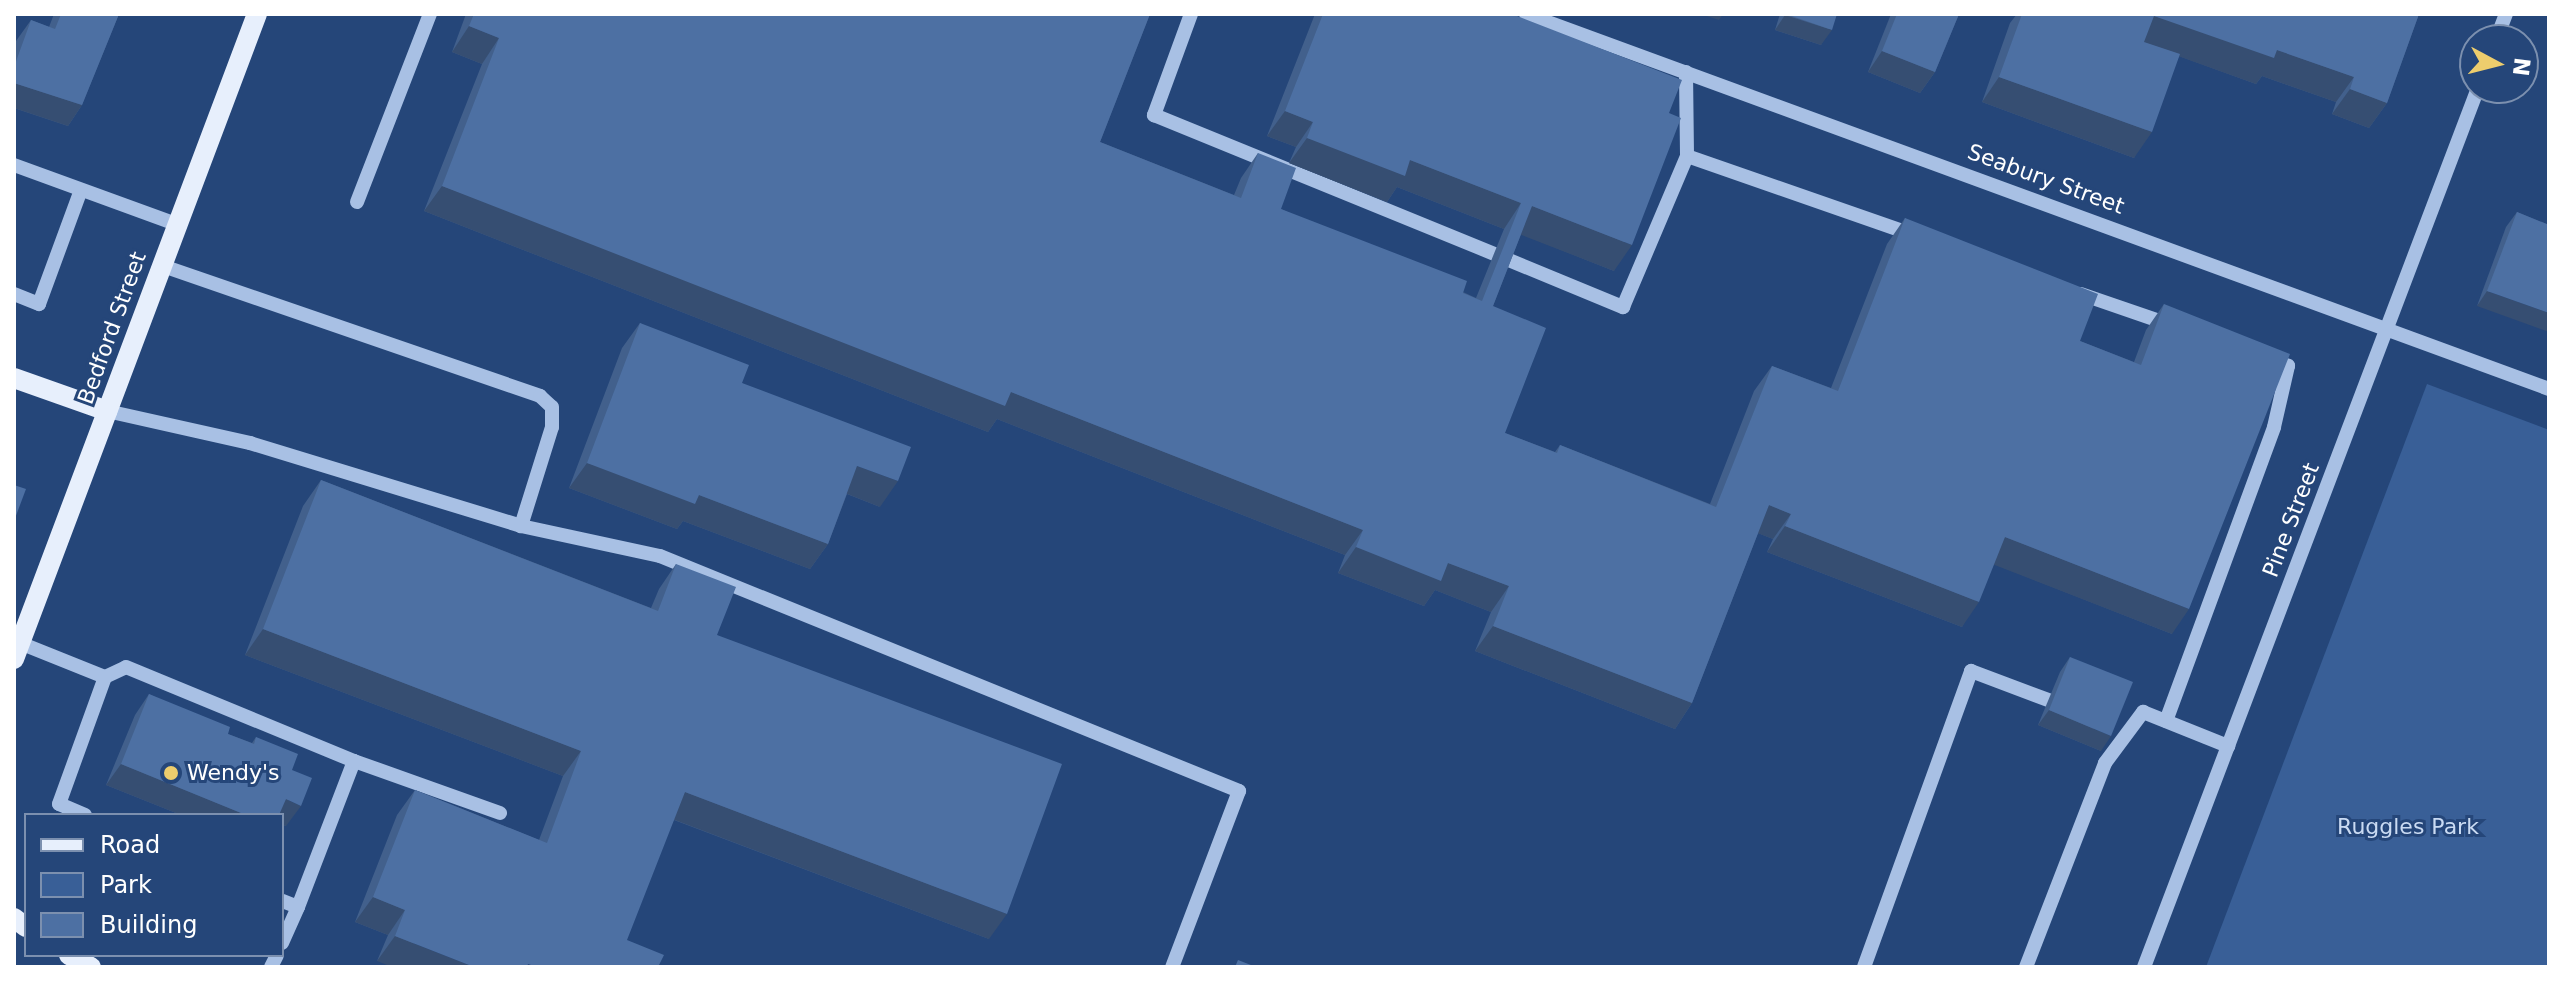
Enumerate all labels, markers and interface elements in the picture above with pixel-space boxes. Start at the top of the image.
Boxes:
north arrow [2459,24,2539,104]
text: N [2508,56,2535,77]
street label: Seabury Street [1964,138,2128,220]
street label: Bedford Street [72,248,152,408]
street label: Pine Street [2257,459,2325,581]
place label: Wendy's [187,760,279,786]
marker: Wendy's [162,764,180,782]
legend [24,813,284,957]
park label: Ruggles Park [2337,814,2479,840]
text: Road [100,831,160,859]
text: Park [100,871,152,899]
text: Building [100,911,197,939]

